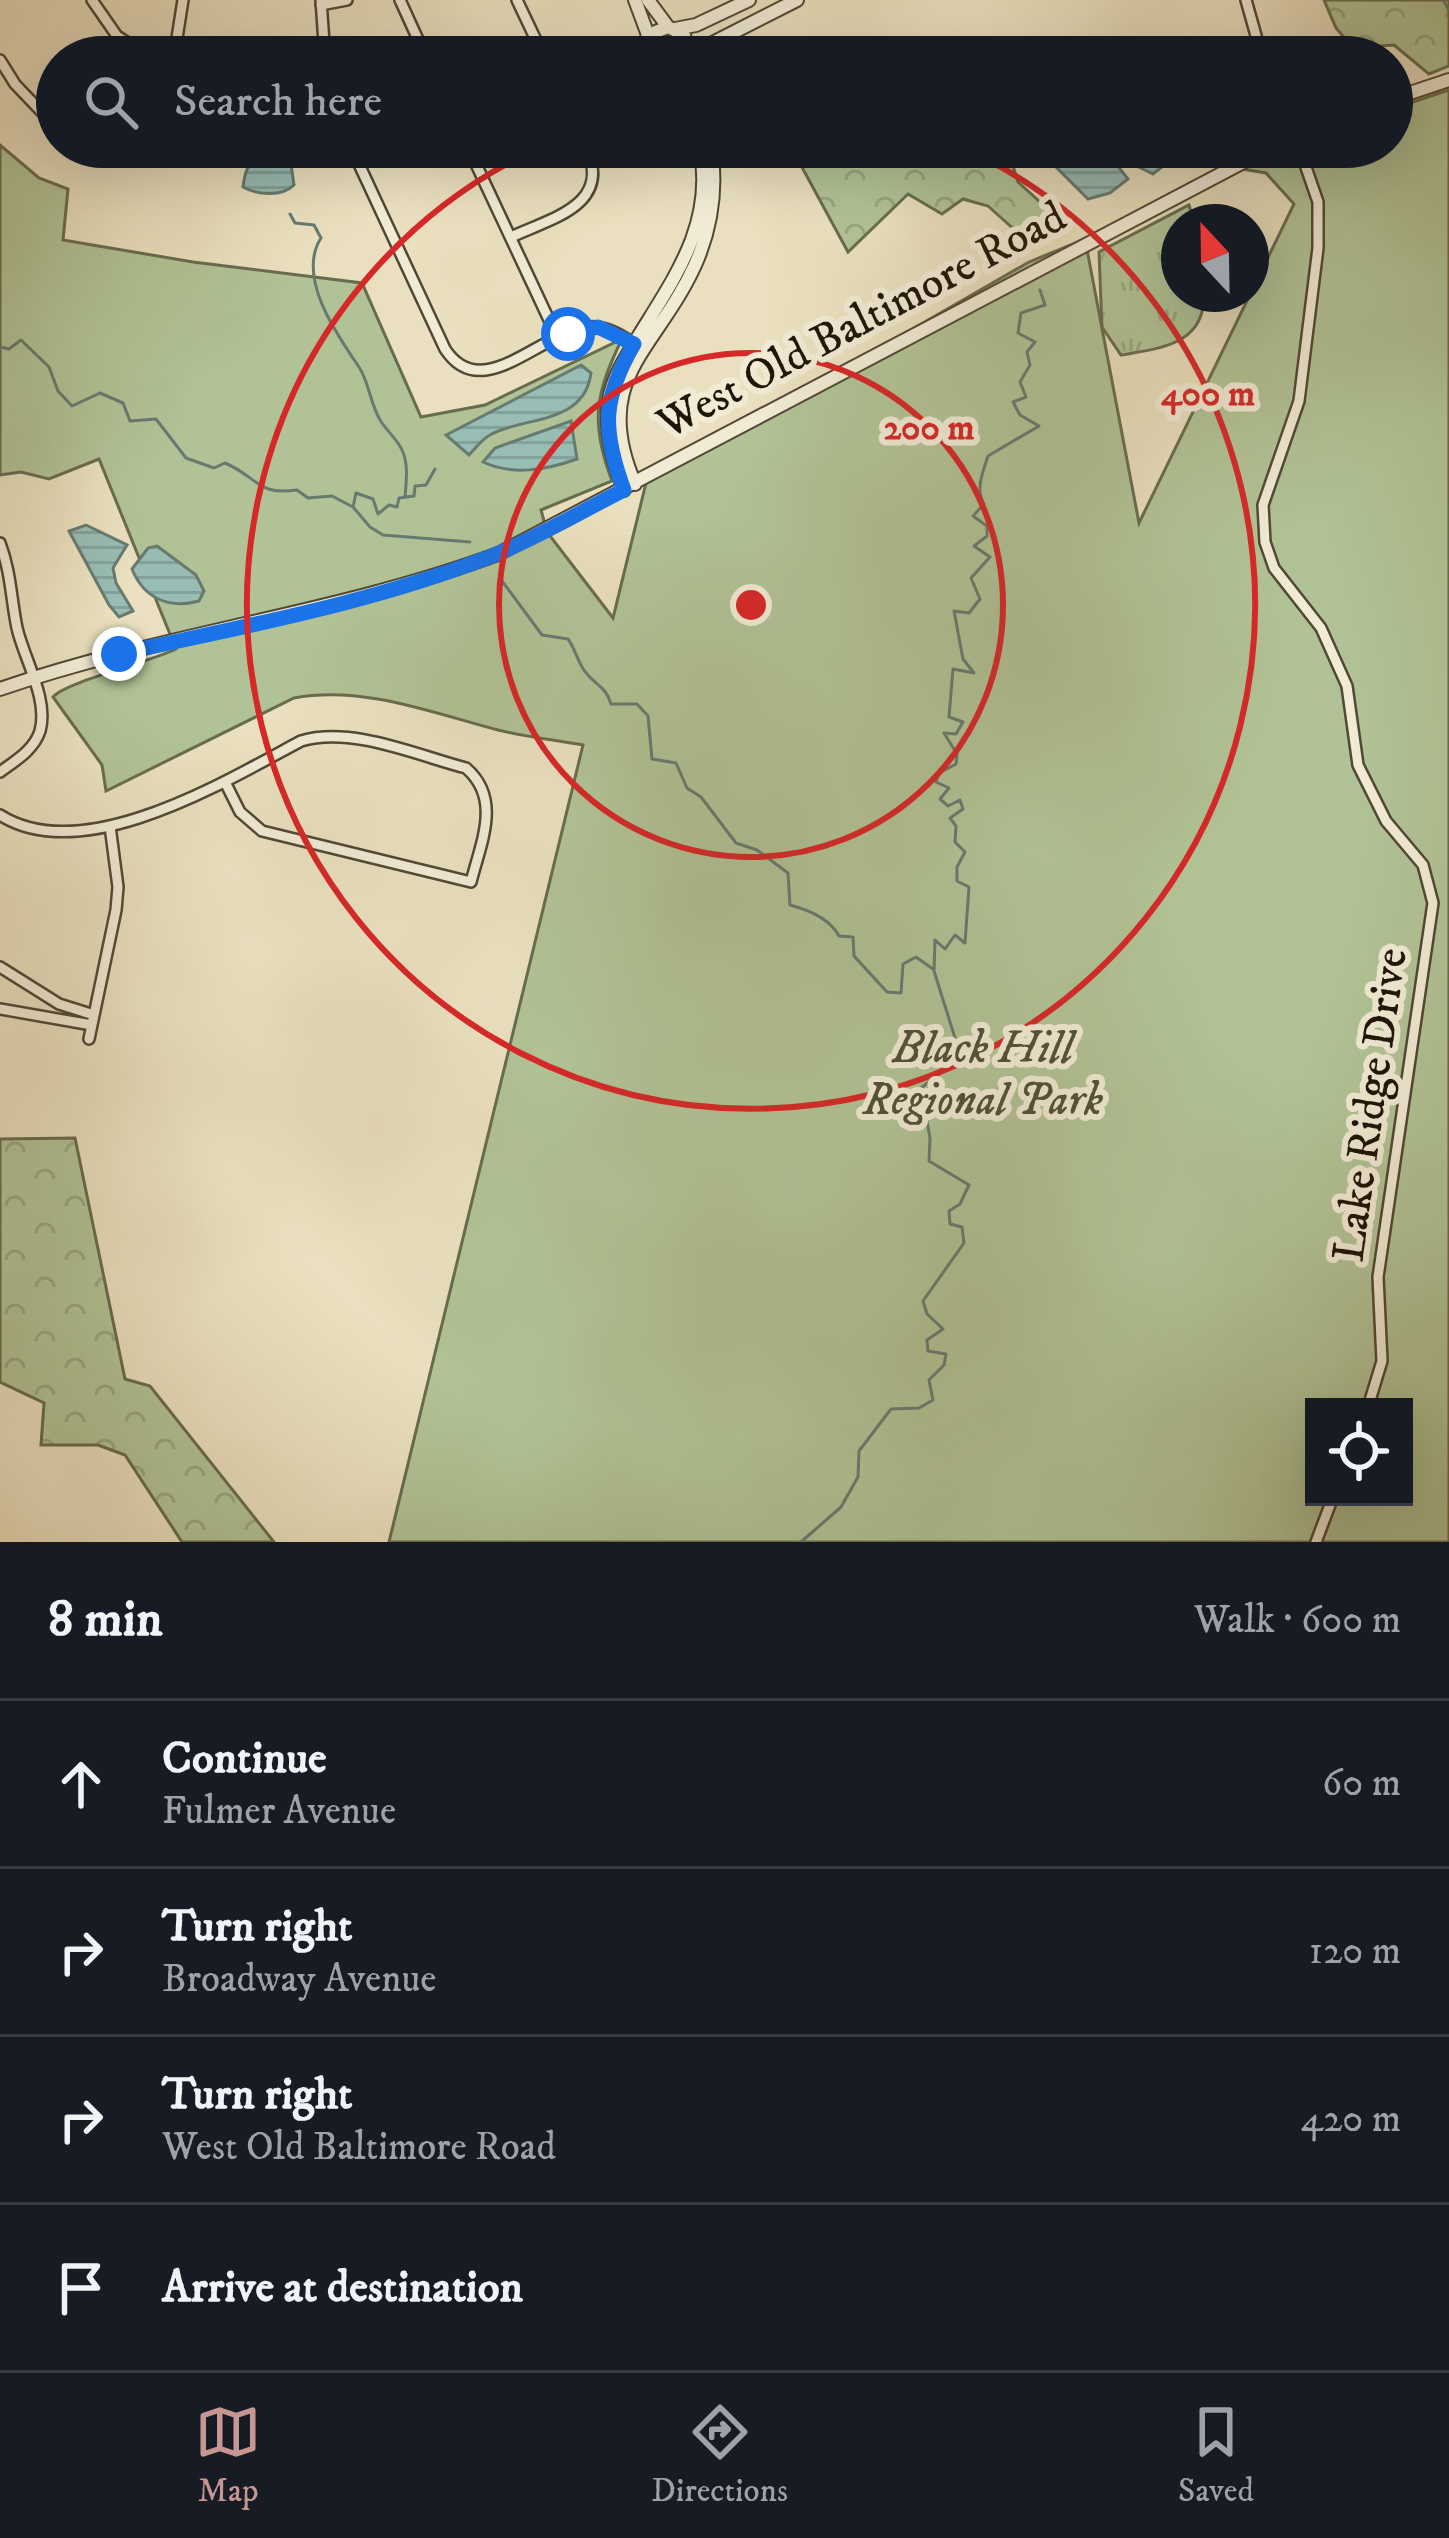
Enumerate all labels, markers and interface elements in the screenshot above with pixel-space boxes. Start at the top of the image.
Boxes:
search box [36,36,1413,168]
icon: search [78,69,144,135]
text: Search here [174,74,382,130]
street label: West Old Baltimore Road [647,189,1076,453]
north arrow [1161,204,1269,312]
route start [541,307,595,361]
text: 400 m [1161,372,1255,417]
text: 200 m [883,406,975,451]
centre of rings [730,584,772,626]
route end [92,627,146,681]
street label: Lake Ridge Drive [1321,945,1421,1265]
park label: Black Hill Regional Park [862,1021,1103,1129]
map controls [1305,1398,1413,1506]
button: locate [1305,1398,1413,1506]
text: 8 min [48,1588,163,1652]
text: Walk · 600 m [1194,1596,1401,1645]
text: Continue [162,1731,327,1787]
icon: ahead [48,1751,114,1817]
text: 60 m [1322,1759,1401,1808]
text: Fulmer Avenue [162,1787,396,1836]
text: Turn right [162,1899,352,1955]
icon: right [48,1919,114,1985]
text: 120 m [1309,1927,1401,1976]
text: Broadway Avenue [162,1955,436,2004]
text: Turn right [162,2067,352,2123]
icon: right [48,2087,114,2153]
text: 420 m [1301,2095,1401,2144]
text: West Old Baltimore Road [162,2123,556,2172]
icon: arrive [48,2255,114,2321]
text: Arrive at destination [162,2260,523,2316]
tab: Map [195,2399,261,2512]
tab: Directions [651,2399,788,2512]
tab: Saved [1178,2399,1254,2512]

